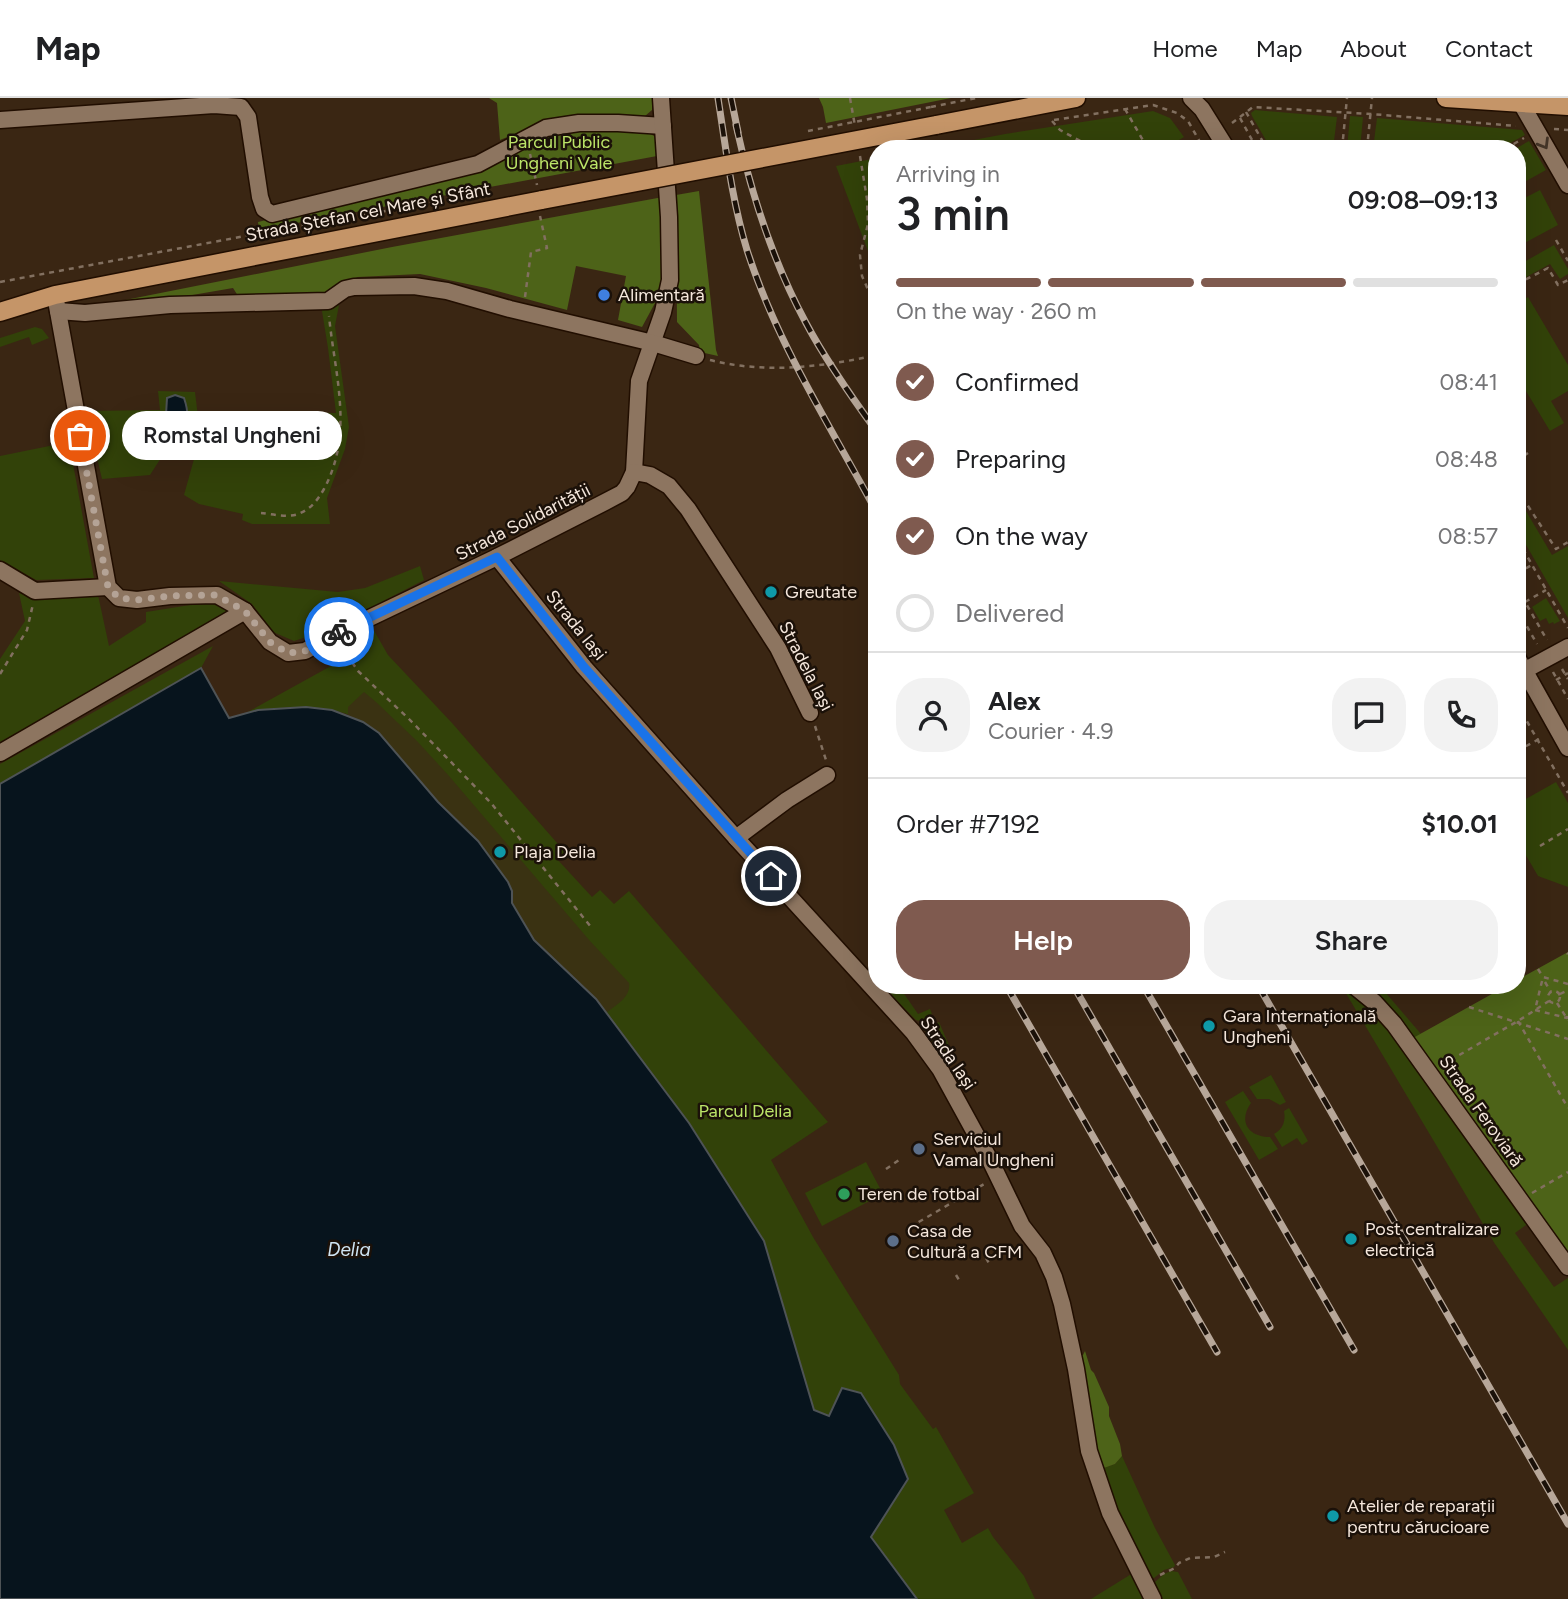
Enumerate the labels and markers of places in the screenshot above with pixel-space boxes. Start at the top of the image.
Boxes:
place label: Alimentară [618,284,705,306]
marker: Alimentară [596,287,612,303]
pin [50,406,110,466]
callout: Romstal Ungheni [122,412,342,460]
place label: Greutate [785,581,857,603]
marker: Greutate [763,584,779,600]
place label: Plaja Delia [514,841,596,863]
marker: Plaja Delia [492,844,508,860]
pin [741,846,801,906]
place label: Gara Internațională Ungheni [1223,1005,1376,1048]
marker: Gara Internațională Ungheni [1201,1018,1217,1034]
place label: Serviciul Vamal Ungheni [933,1128,1054,1171]
marker: Serviciul Vamal Ungheni [911,1141,927,1157]
place label: Teren de fotbal [858,1183,979,1205]
marker: Teren de fotbal [836,1186,852,1202]
place label: Post centralizare electrică [1365,1218,1499,1261]
place label: Casa de Cultură a CFM [907,1220,1022,1263]
marker: Post centralizare electrică [1343,1231,1359,1247]
marker: Casa de Cultură a CFM [885,1233,901,1249]
place label: Atelier de reparații pentru cărucioare [1347,1495,1495,1538]
marker: Atelier de reparații pentru cărucioare [1325,1508,1341,1524]

